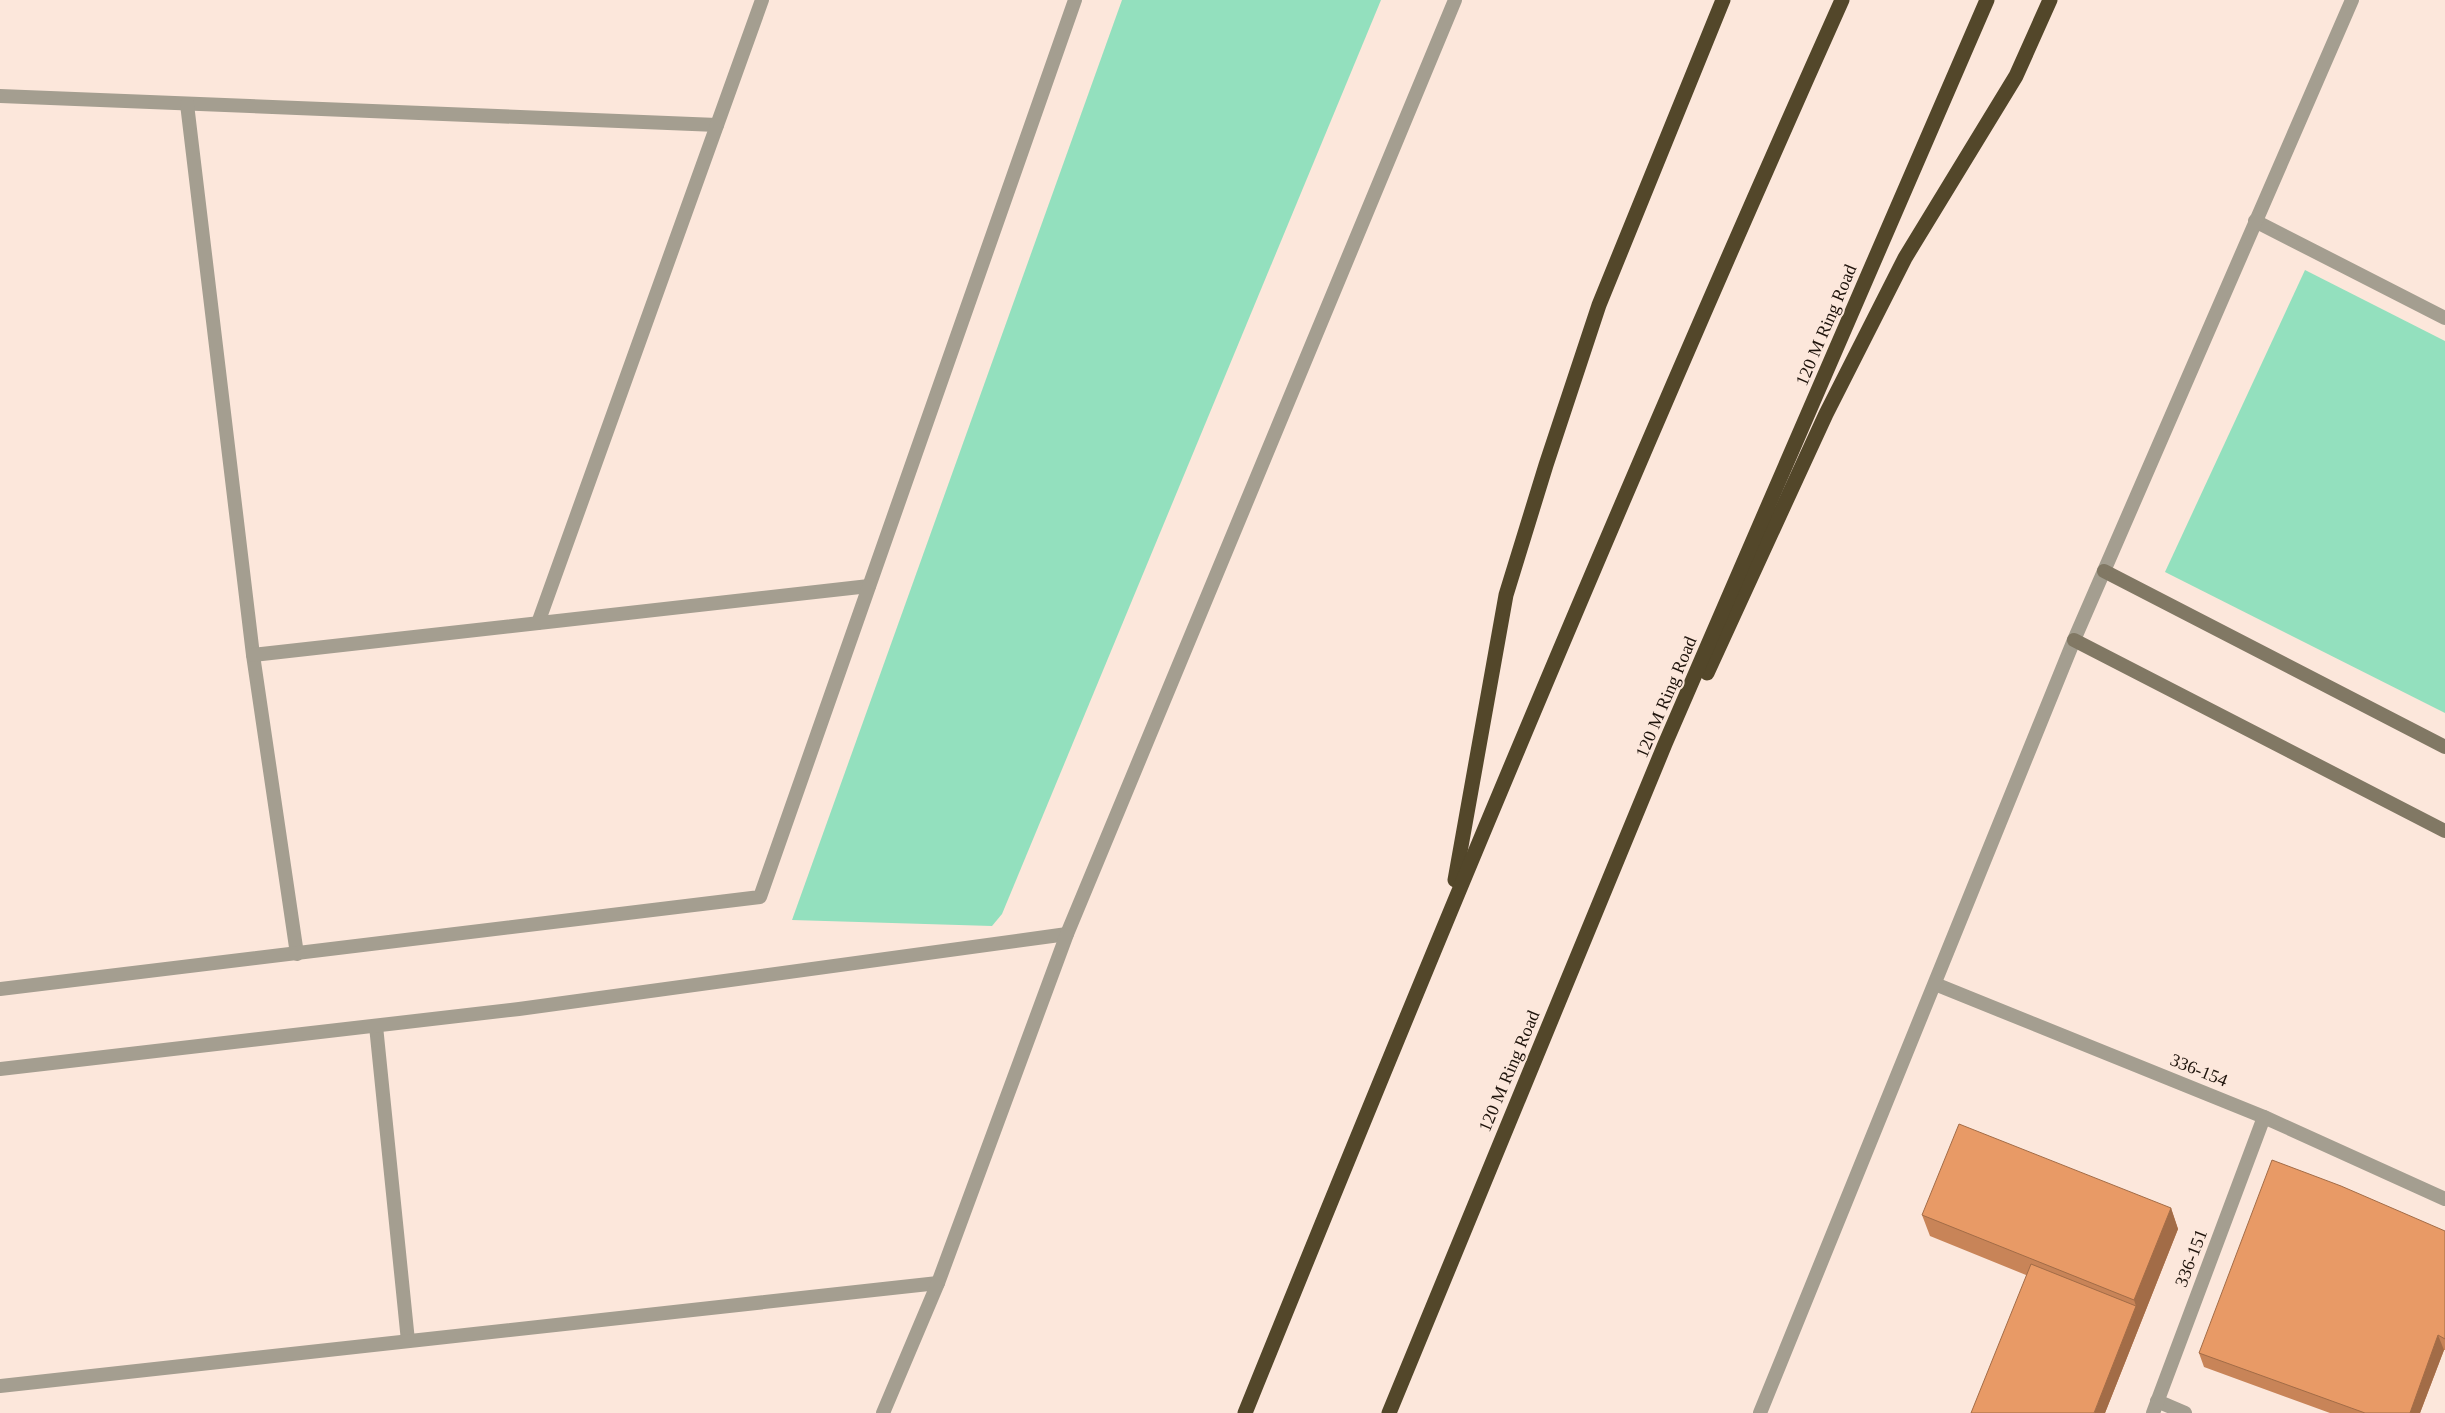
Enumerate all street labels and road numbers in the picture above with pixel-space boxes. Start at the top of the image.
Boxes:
street label: 120 M Ring Road [1791,261,1861,389]
street label: 120 M Ring Road [1631,633,1701,761]
street label: 120 M Ring Road [1474,1007,1544,1135]
street label: 336-154 [2167,1049,2231,1091]
street label: 336-151 [2171,1226,2211,1290]

